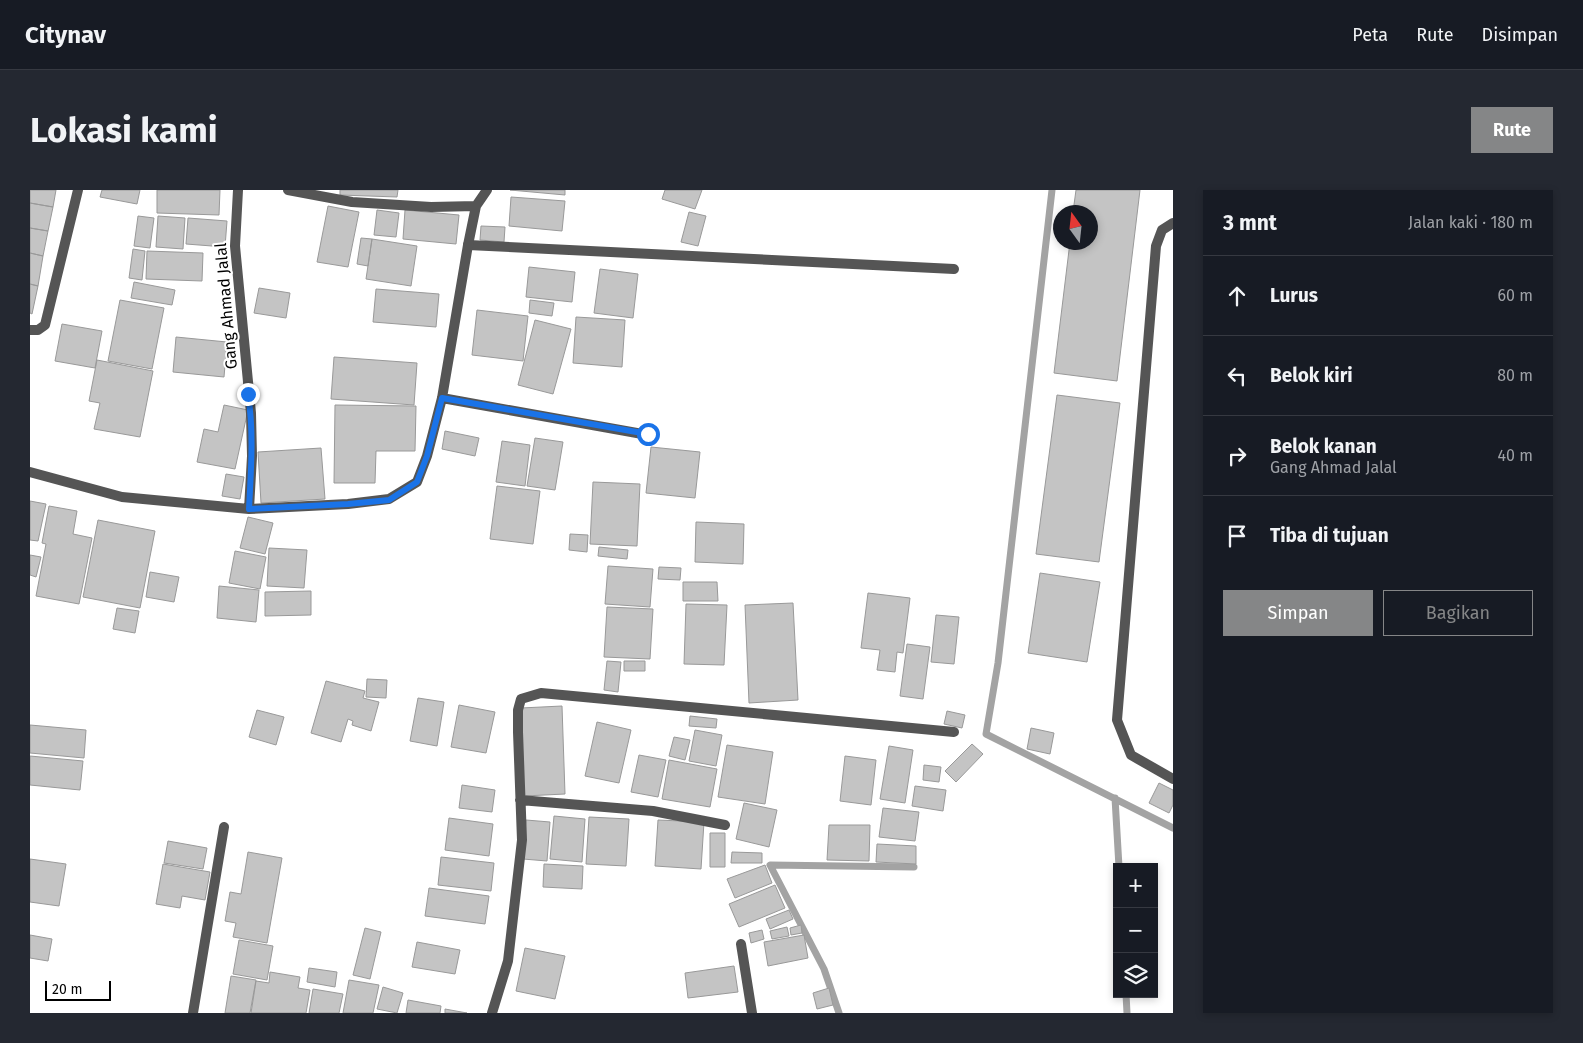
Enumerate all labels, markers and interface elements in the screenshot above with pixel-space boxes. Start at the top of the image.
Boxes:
text: Citynav [25,21,106,49]
text: Peta [1352,24,1388,46]
text: Rute [1416,24,1454,46]
text: Disimpan [1482,24,1558,46]
button: Rute [1471,107,1553,153]
text: Lokasi kami [30,109,218,151]
north arrow [1053,205,1098,250]
text: 3 mnt [1223,210,1277,236]
text: Jalan kaki · 180 m [1408,213,1533,232]
street label: Gang Ahmad Jalal [211,242,241,370]
icon: ahead [1223,282,1251,310]
text: Lurus [1270,284,1318,307]
text: 60 m [1498,286,1533,305]
icon: left [1223,362,1251,390]
text: Belok kiri [1270,364,1353,387]
text: 80 m [1497,366,1533,385]
route end [237,383,260,406]
route start [637,423,660,446]
text: Belok kanan [1270,435,1377,458]
icon: right [1223,442,1251,470]
text: 40 m [1498,446,1533,465]
text: Gang Ahmad Jalal [1270,458,1397,477]
icon: arrive [1223,522,1251,550]
text: Tiba di tujuan [1270,524,1389,547]
button: Simpan [1223,590,1373,636]
button: Bagikan [1383,590,1533,636]
map controls [1113,863,1158,998]
button: + [1113,863,1158,908]
button: − [1113,908,1158,953]
button: layers [1113,953,1158,998]
scale bar [45,978,111,1001]
text: 20 m [52,981,82,998]

